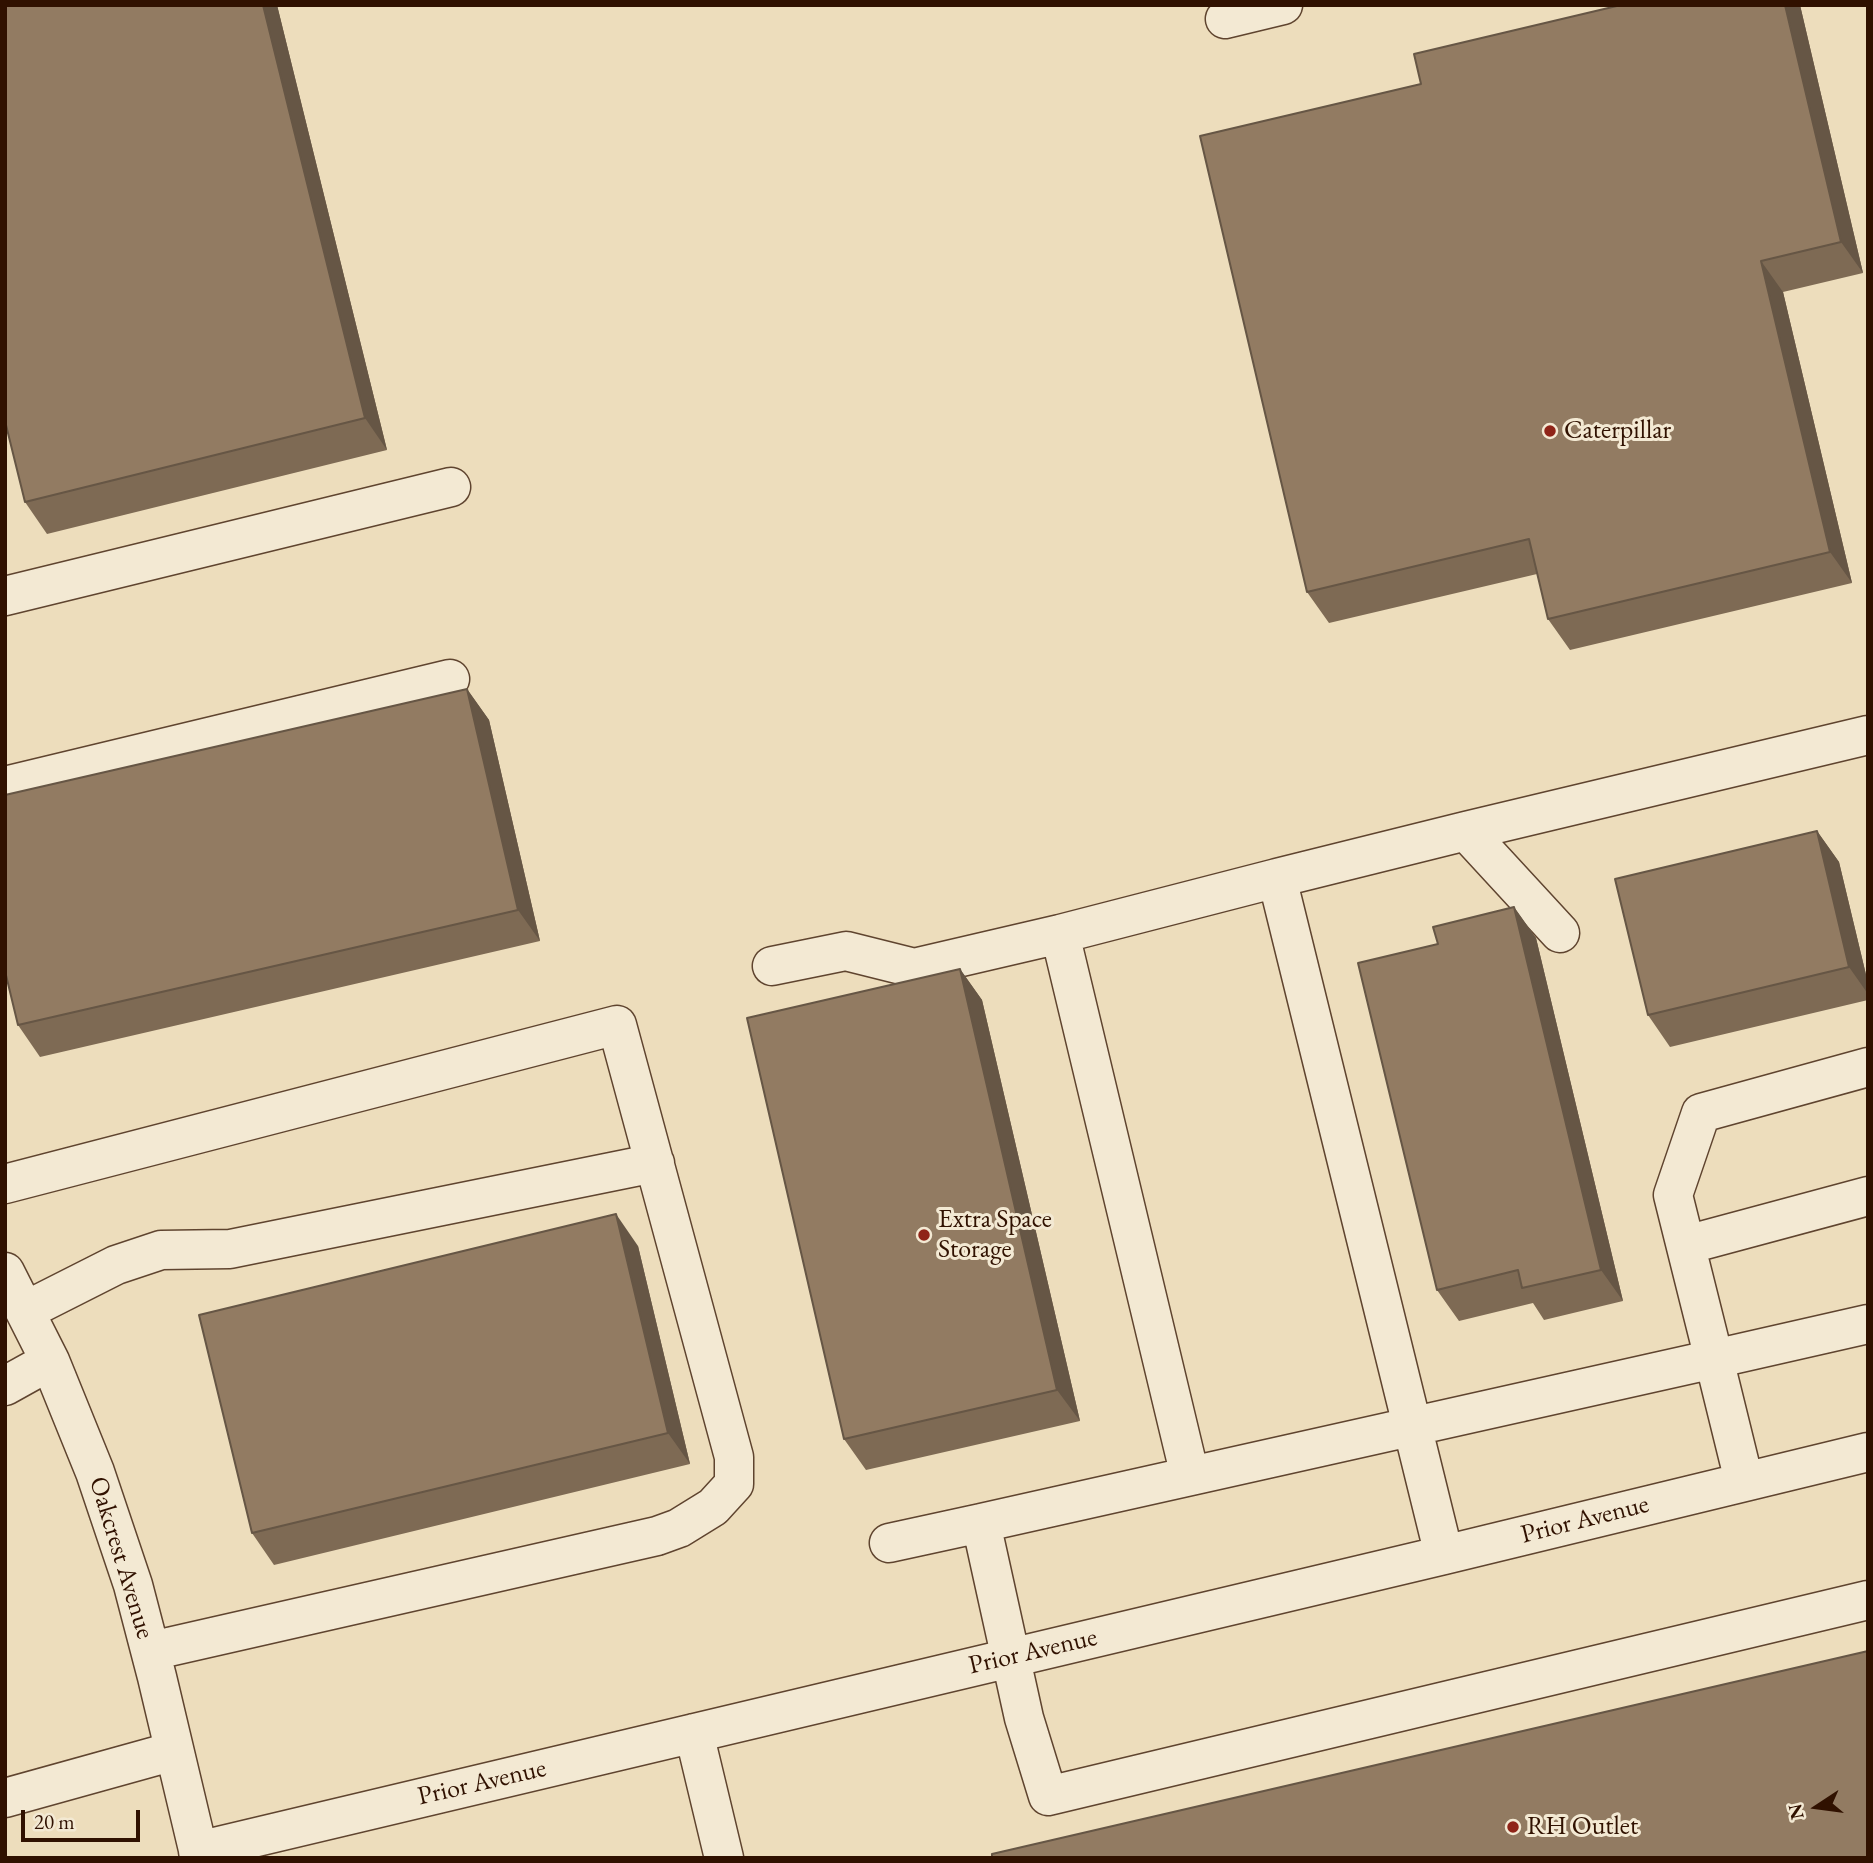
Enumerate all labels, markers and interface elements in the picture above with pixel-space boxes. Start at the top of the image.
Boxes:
place label: Caterpillar [1564,415,1671,447]
marker: Caterpillar [1542,423,1558,439]
place label: Extra Space Storage [938,1204,1052,1266]
marker: Extra Space Storage [916,1227,932,1243]
street label: Oakcrest Avenue [82,1473,160,1643]
street label: Prior Avenue [1518,1489,1652,1551]
street label: Prior Avenue [966,1622,1100,1682]
street label: Prior Avenue [415,1753,549,1813]
north arrow [1782,1772,1852,1842]
scale bar [24,1797,144,1841]
text: N [1782,1802,1810,1822]
text: 20 m [34,1808,75,1835]
place label: RH Outlet [1527,1811,1638,1843]
marker: RH Outlet [1505,1819,1521,1835]

